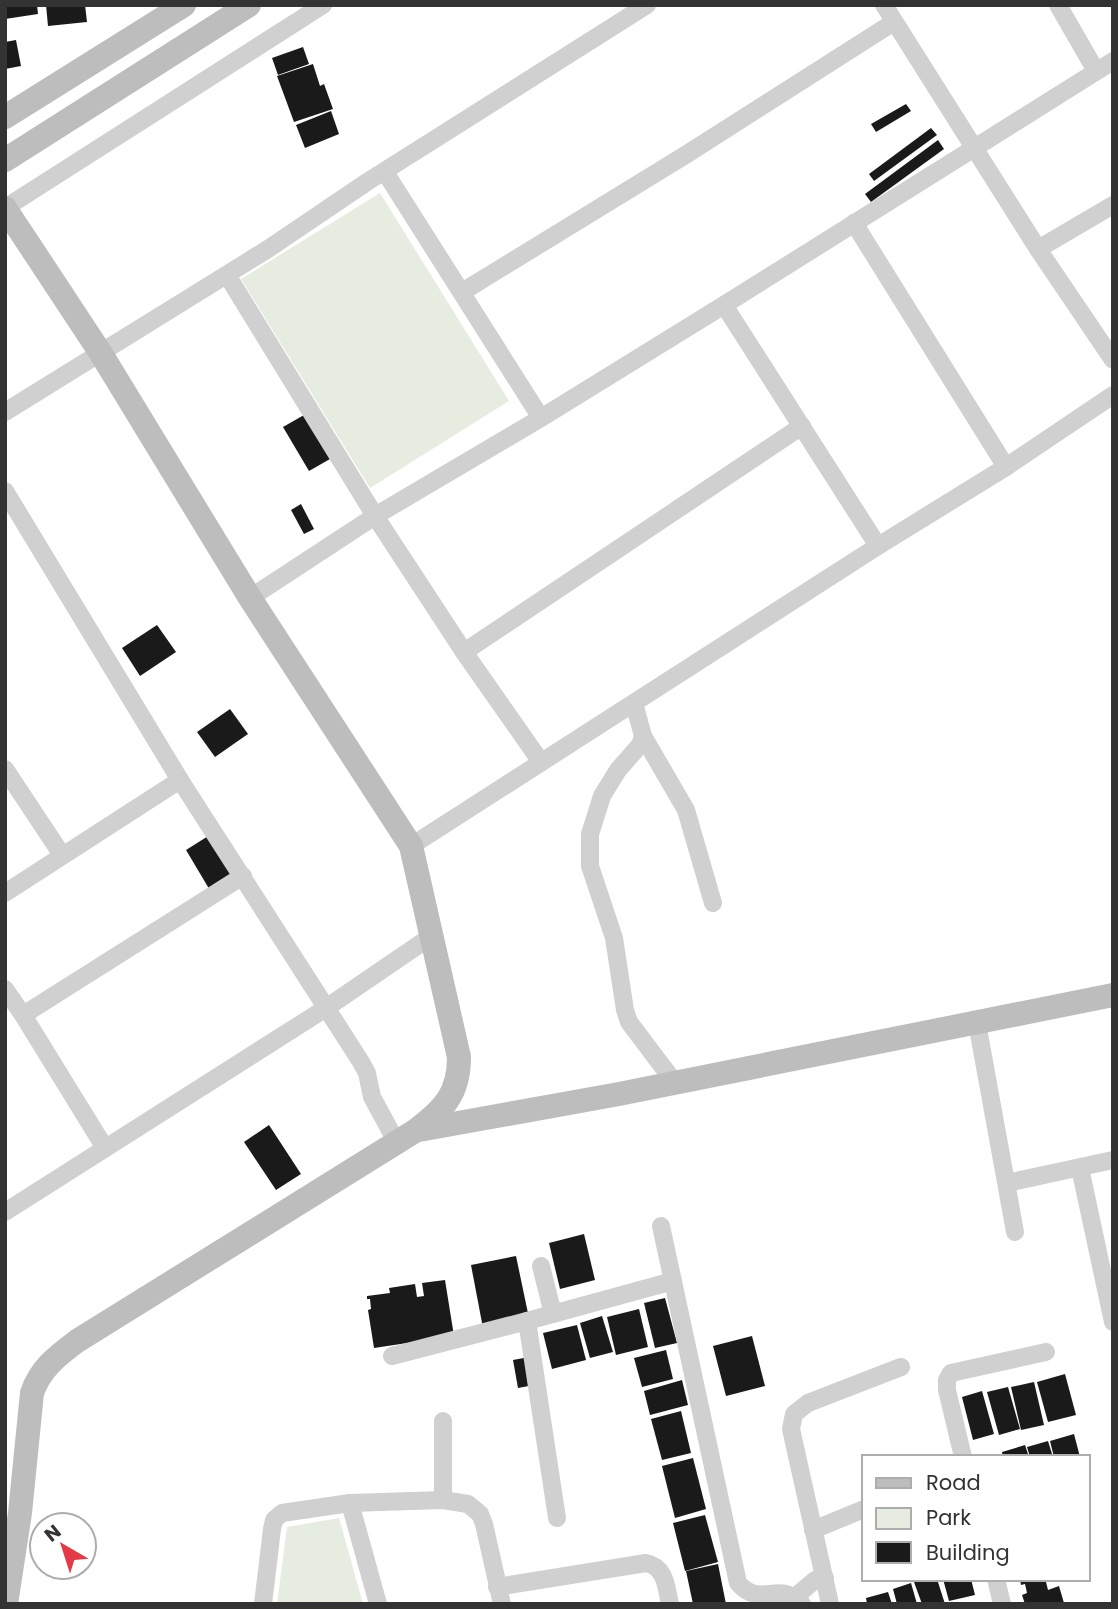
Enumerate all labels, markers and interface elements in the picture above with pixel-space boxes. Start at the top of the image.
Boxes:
legend [862,1455,1090,1581]
text: Road [926,1468,981,1497]
text: Park [926,1503,971,1532]
north arrow [28,1511,98,1581]
text: N [39,1518,67,1548]
text: Building [926,1538,1010,1567]

